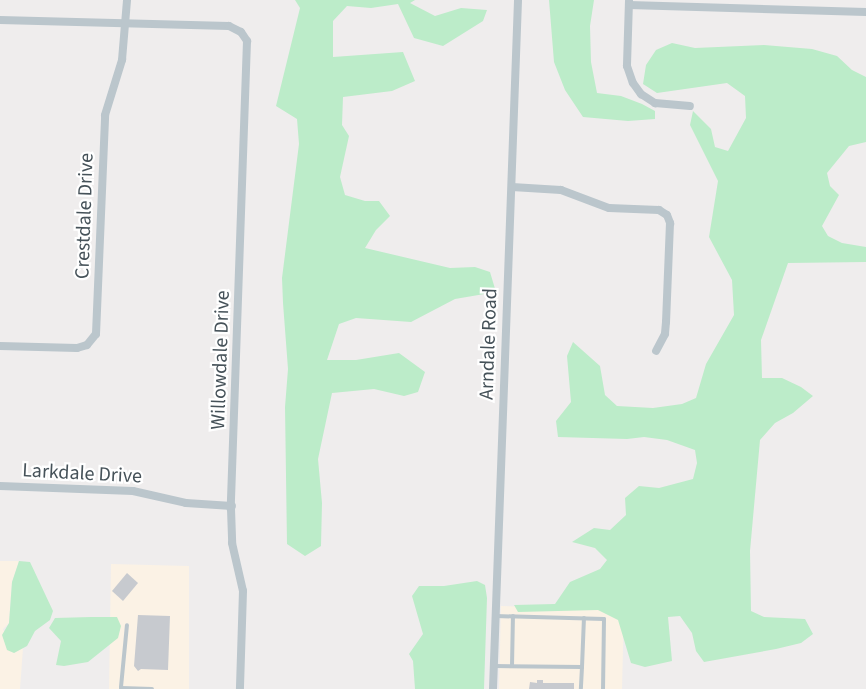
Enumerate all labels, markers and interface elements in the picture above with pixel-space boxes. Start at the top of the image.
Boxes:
street label: Crestdale Drive [71,153,99,279]
street label: Arndale Road [475,288,503,400]
street label: Willowdale Drive [207,290,235,430]
street label: Larkdale Drive [22,459,142,489]

